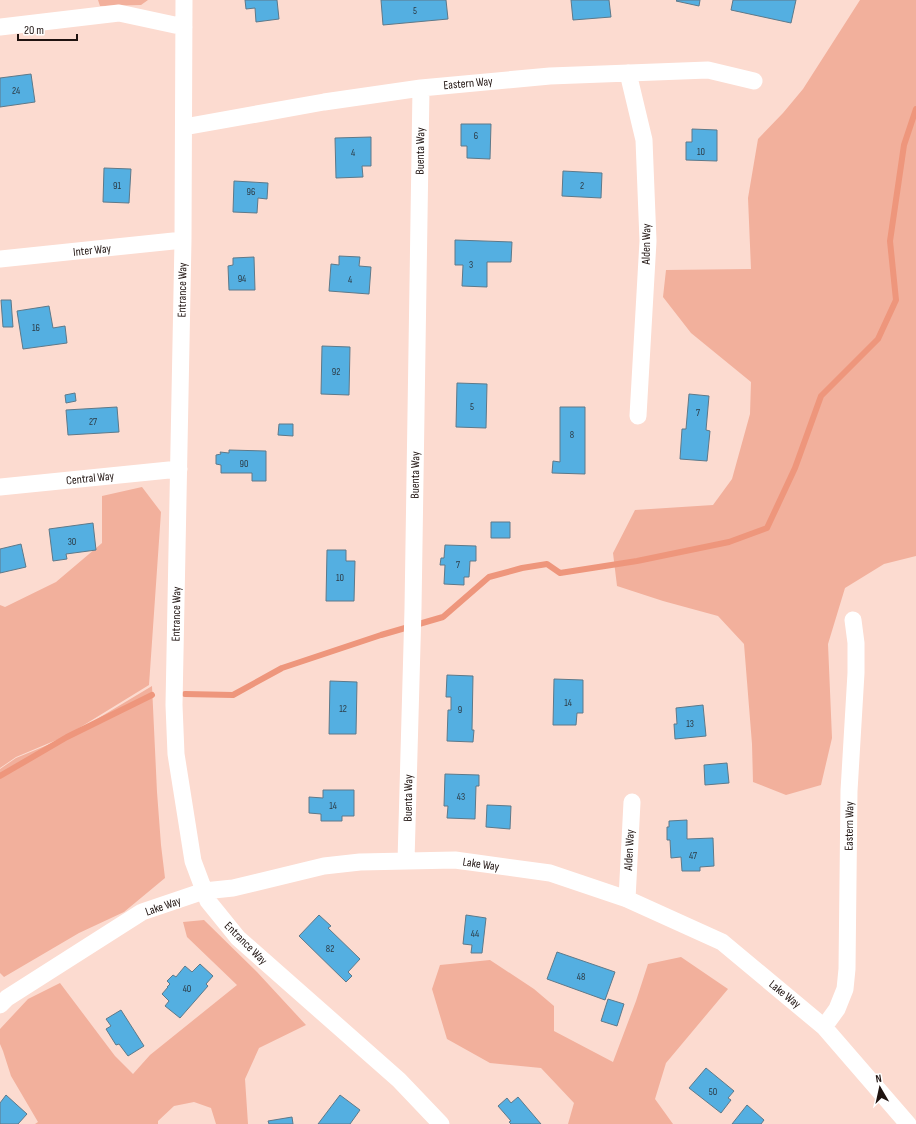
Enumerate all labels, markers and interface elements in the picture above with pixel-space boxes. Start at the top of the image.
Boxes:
house number: 5 [413,5,417,17]
scale bar [18,16,77,42]
text: 20 m [24,23,44,38]
street label: Eastern Way [443,74,494,93]
house number: 24 [12,85,20,97]
street label: Buenta Way [413,127,428,175]
house number: 6 [474,130,478,142]
house number: 10 [697,146,705,158]
house number: 4 [351,147,355,159]
house number: 91 [113,180,121,192]
house number: 2 [580,180,584,192]
house number: 96 [247,186,255,198]
street label: Alden Way [639,223,654,266]
street label: Inter Way [72,241,112,260]
house number: 3 [469,259,473,271]
street label: Entrance Way [175,262,190,318]
house number: 94 [238,273,246,285]
house number: 4 [348,274,352,286]
house number: 16 [32,322,40,334]
house number: 92 [332,366,340,378]
house number: 5 [470,401,474,413]
house number: 7 [696,407,700,419]
house number: 27 [89,416,97,428]
house number: 8 [570,429,574,441]
street label: Buenta Way [408,451,423,499]
house number: 90 [240,458,248,470]
street label: Central Way [65,468,115,488]
house number: 30 [68,536,76,548]
house number: 7 [456,559,460,571]
house number: 10 [336,572,344,584]
street label: Entrance Way [169,586,184,642]
house number: 14 [564,697,572,709]
house number: 12 [339,703,347,715]
house number: 9 [458,704,462,716]
house number: 13 [686,718,694,730]
street label: Buenta Way [401,774,416,822]
house number: 43 [457,791,465,803]
house number: 14 [329,800,337,812]
street label: Eastern Way [842,801,857,851]
street label: Alden Way [621,829,638,872]
house number: 47 [689,850,697,862]
street label: Lake Way [462,855,501,875]
street label: Lake Way [143,893,183,920]
street label: Entrance Way [221,919,271,968]
house number: 44 [471,928,479,940]
house number: 82 [326,943,334,955]
house number: 48 [577,971,585,983]
street label: Lake Way [766,977,804,1012]
house number: 40 [183,983,191,995]
north arrow [860,1068,900,1108]
text: N [875,1072,883,1085]
house number: 50 [709,1086,717,1098]

